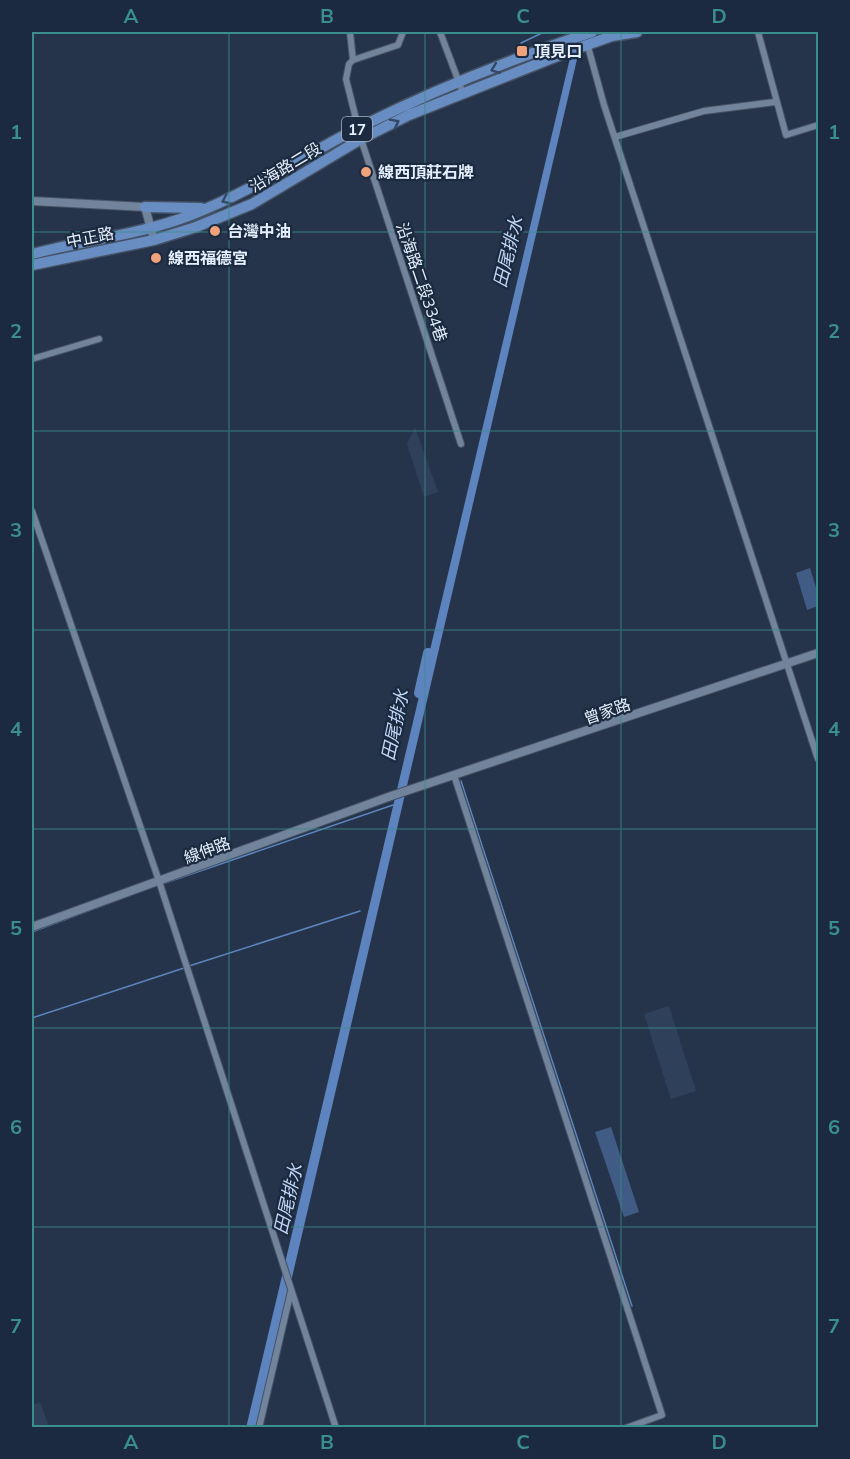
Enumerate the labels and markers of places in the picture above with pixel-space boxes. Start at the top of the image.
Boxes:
place label: 頂見口 [534,41,582,61]
marker: 頂見口 [515,44,529,58]
place label: 線西頂莊石牌 [378,162,474,182]
marker: 線西頂莊石牌 [359,165,373,179]
place label: 台灣中油 [227,221,291,241]
marker: 台灣中油 [208,224,222,238]
place label: 線西福德宮 [168,248,248,268]
marker: 線西福德宮 [149,251,163,265]

